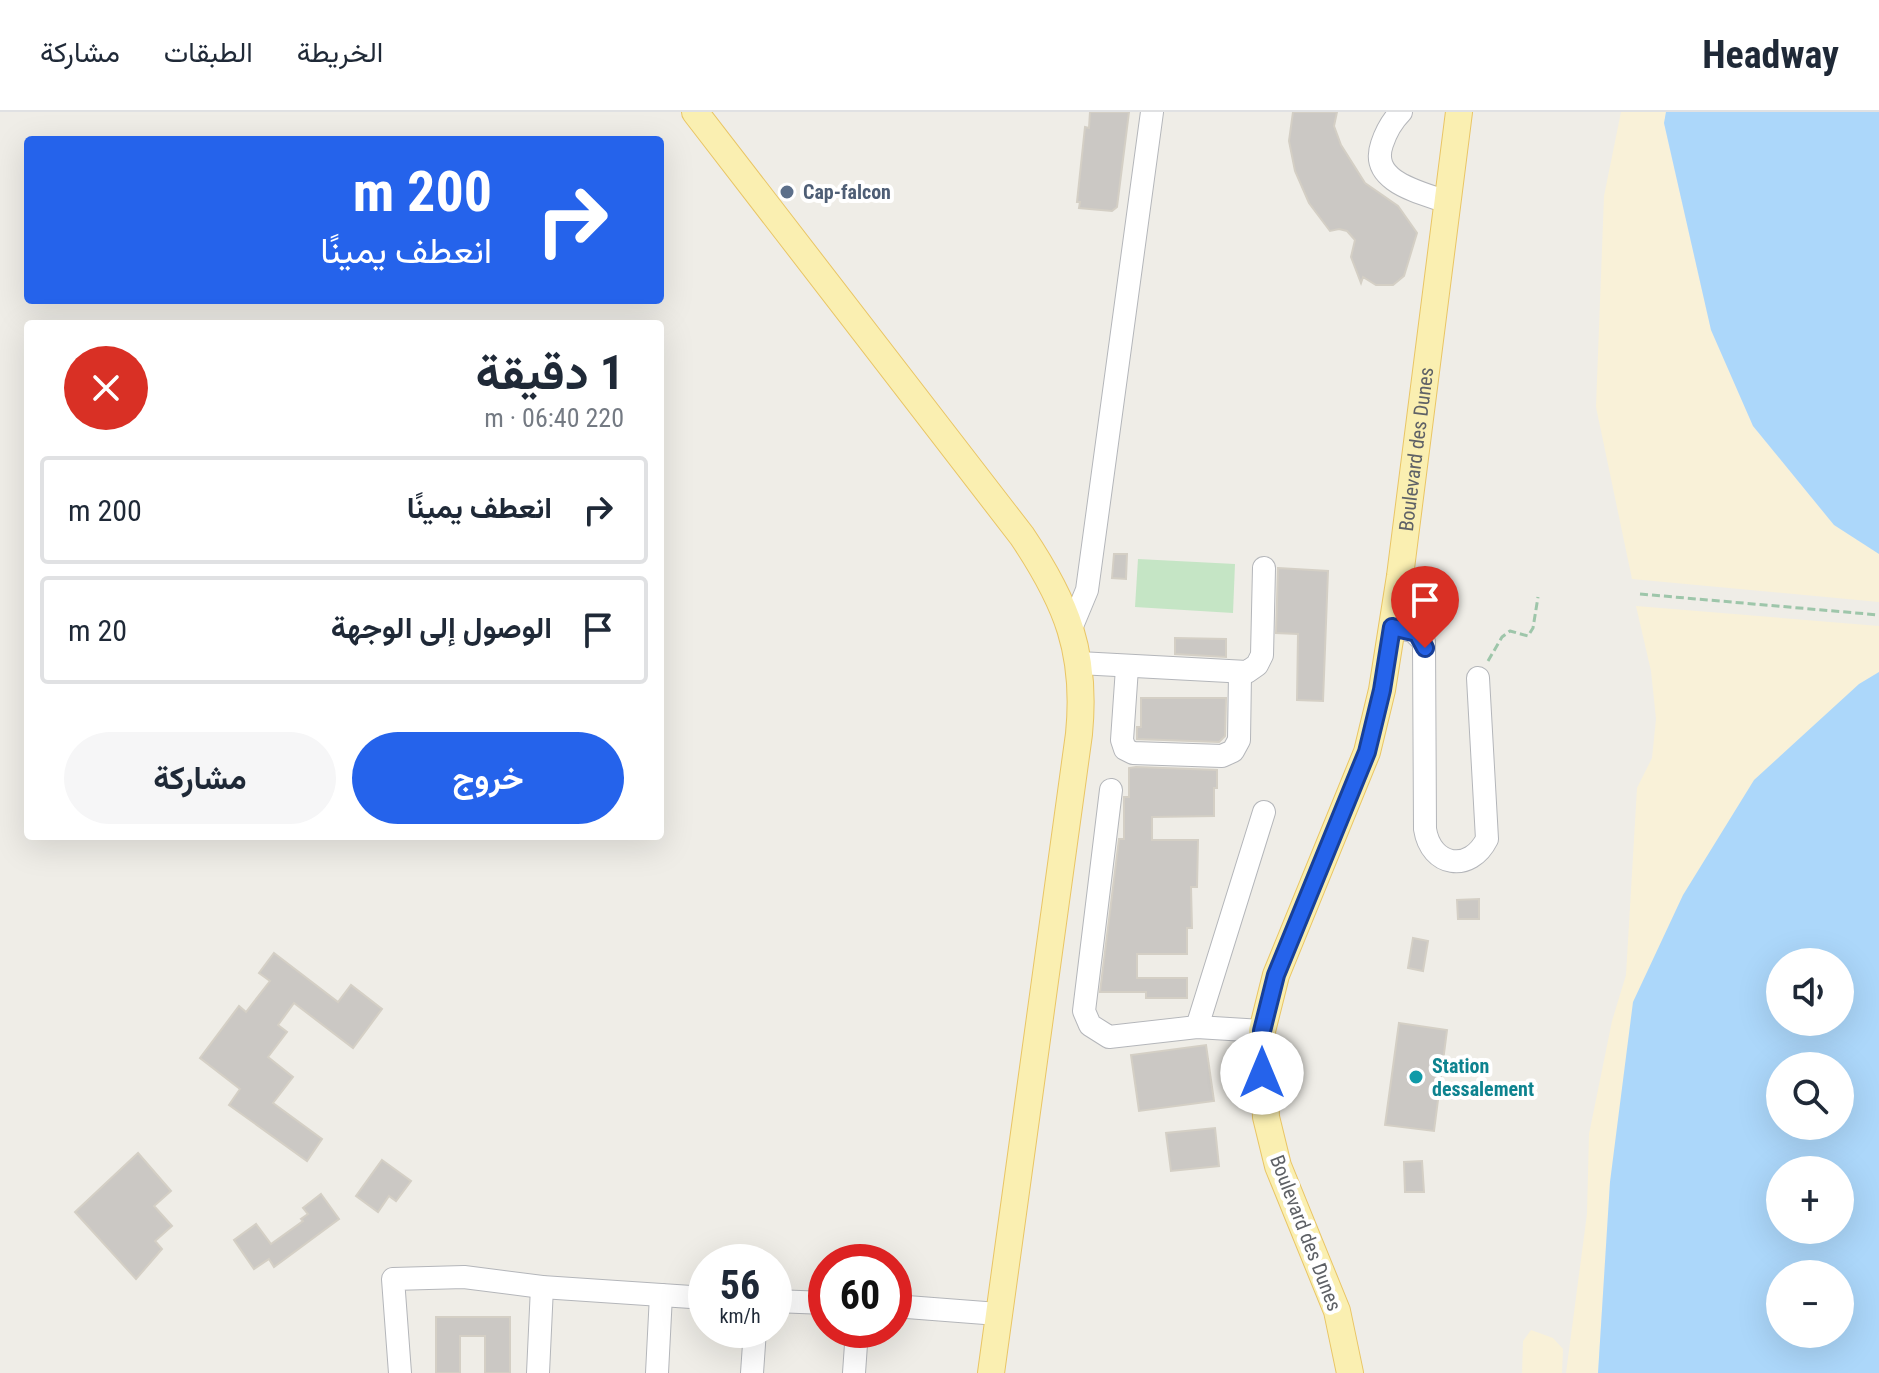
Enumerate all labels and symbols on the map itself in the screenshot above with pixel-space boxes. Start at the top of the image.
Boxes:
place label: Cap-falcon [803,180,891,204]
marker: Cap-falcon [778,183,796,201]
street label: Boulevard des Dunes [1394,366,1438,533]
pin [1391,566,1459,648]
position arrow [1220,1031,1304,1115]
place label: Station dessalement [1432,1054,1534,1101]
marker: Station dessalement [1407,1068,1425,1086]
street label: Boulevard des Dunes [1265,1152,1347,1314]
speed limit sign: 60 [808,1244,912,1348]

